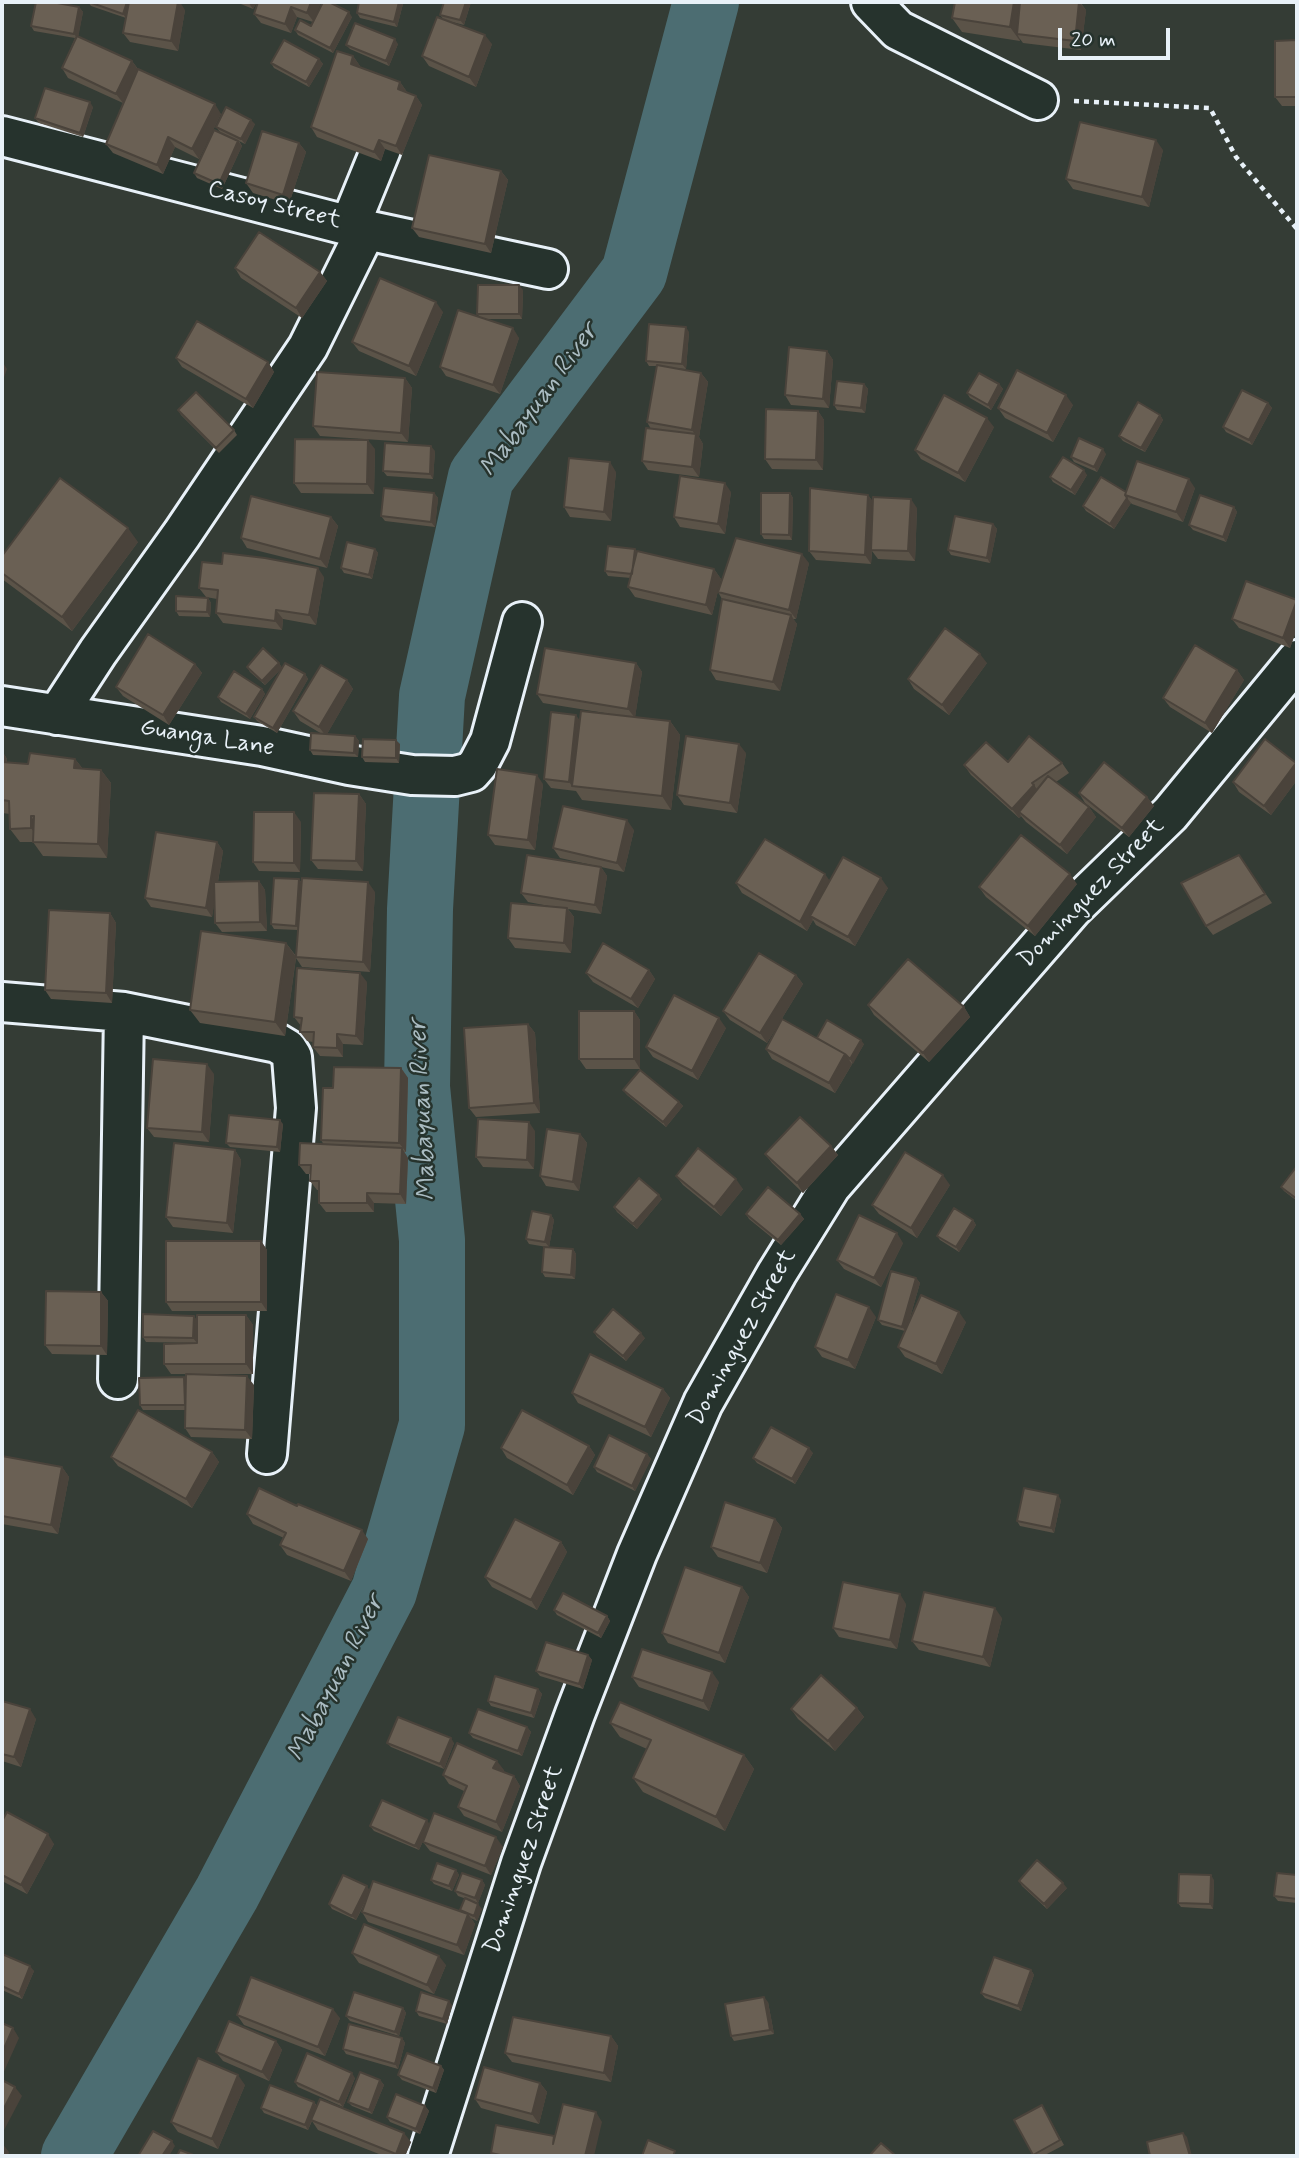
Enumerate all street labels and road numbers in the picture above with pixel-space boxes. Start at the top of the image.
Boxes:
street label: Casoy Street [204,176,344,236]
street label: Guanga Lane [138,714,276,764]
street label: Dominguez Street [1013,813,1171,975]
street label: Dominguez Street [682,1245,804,1431]
street label: Dominguez Street [479,1762,571,1958]

